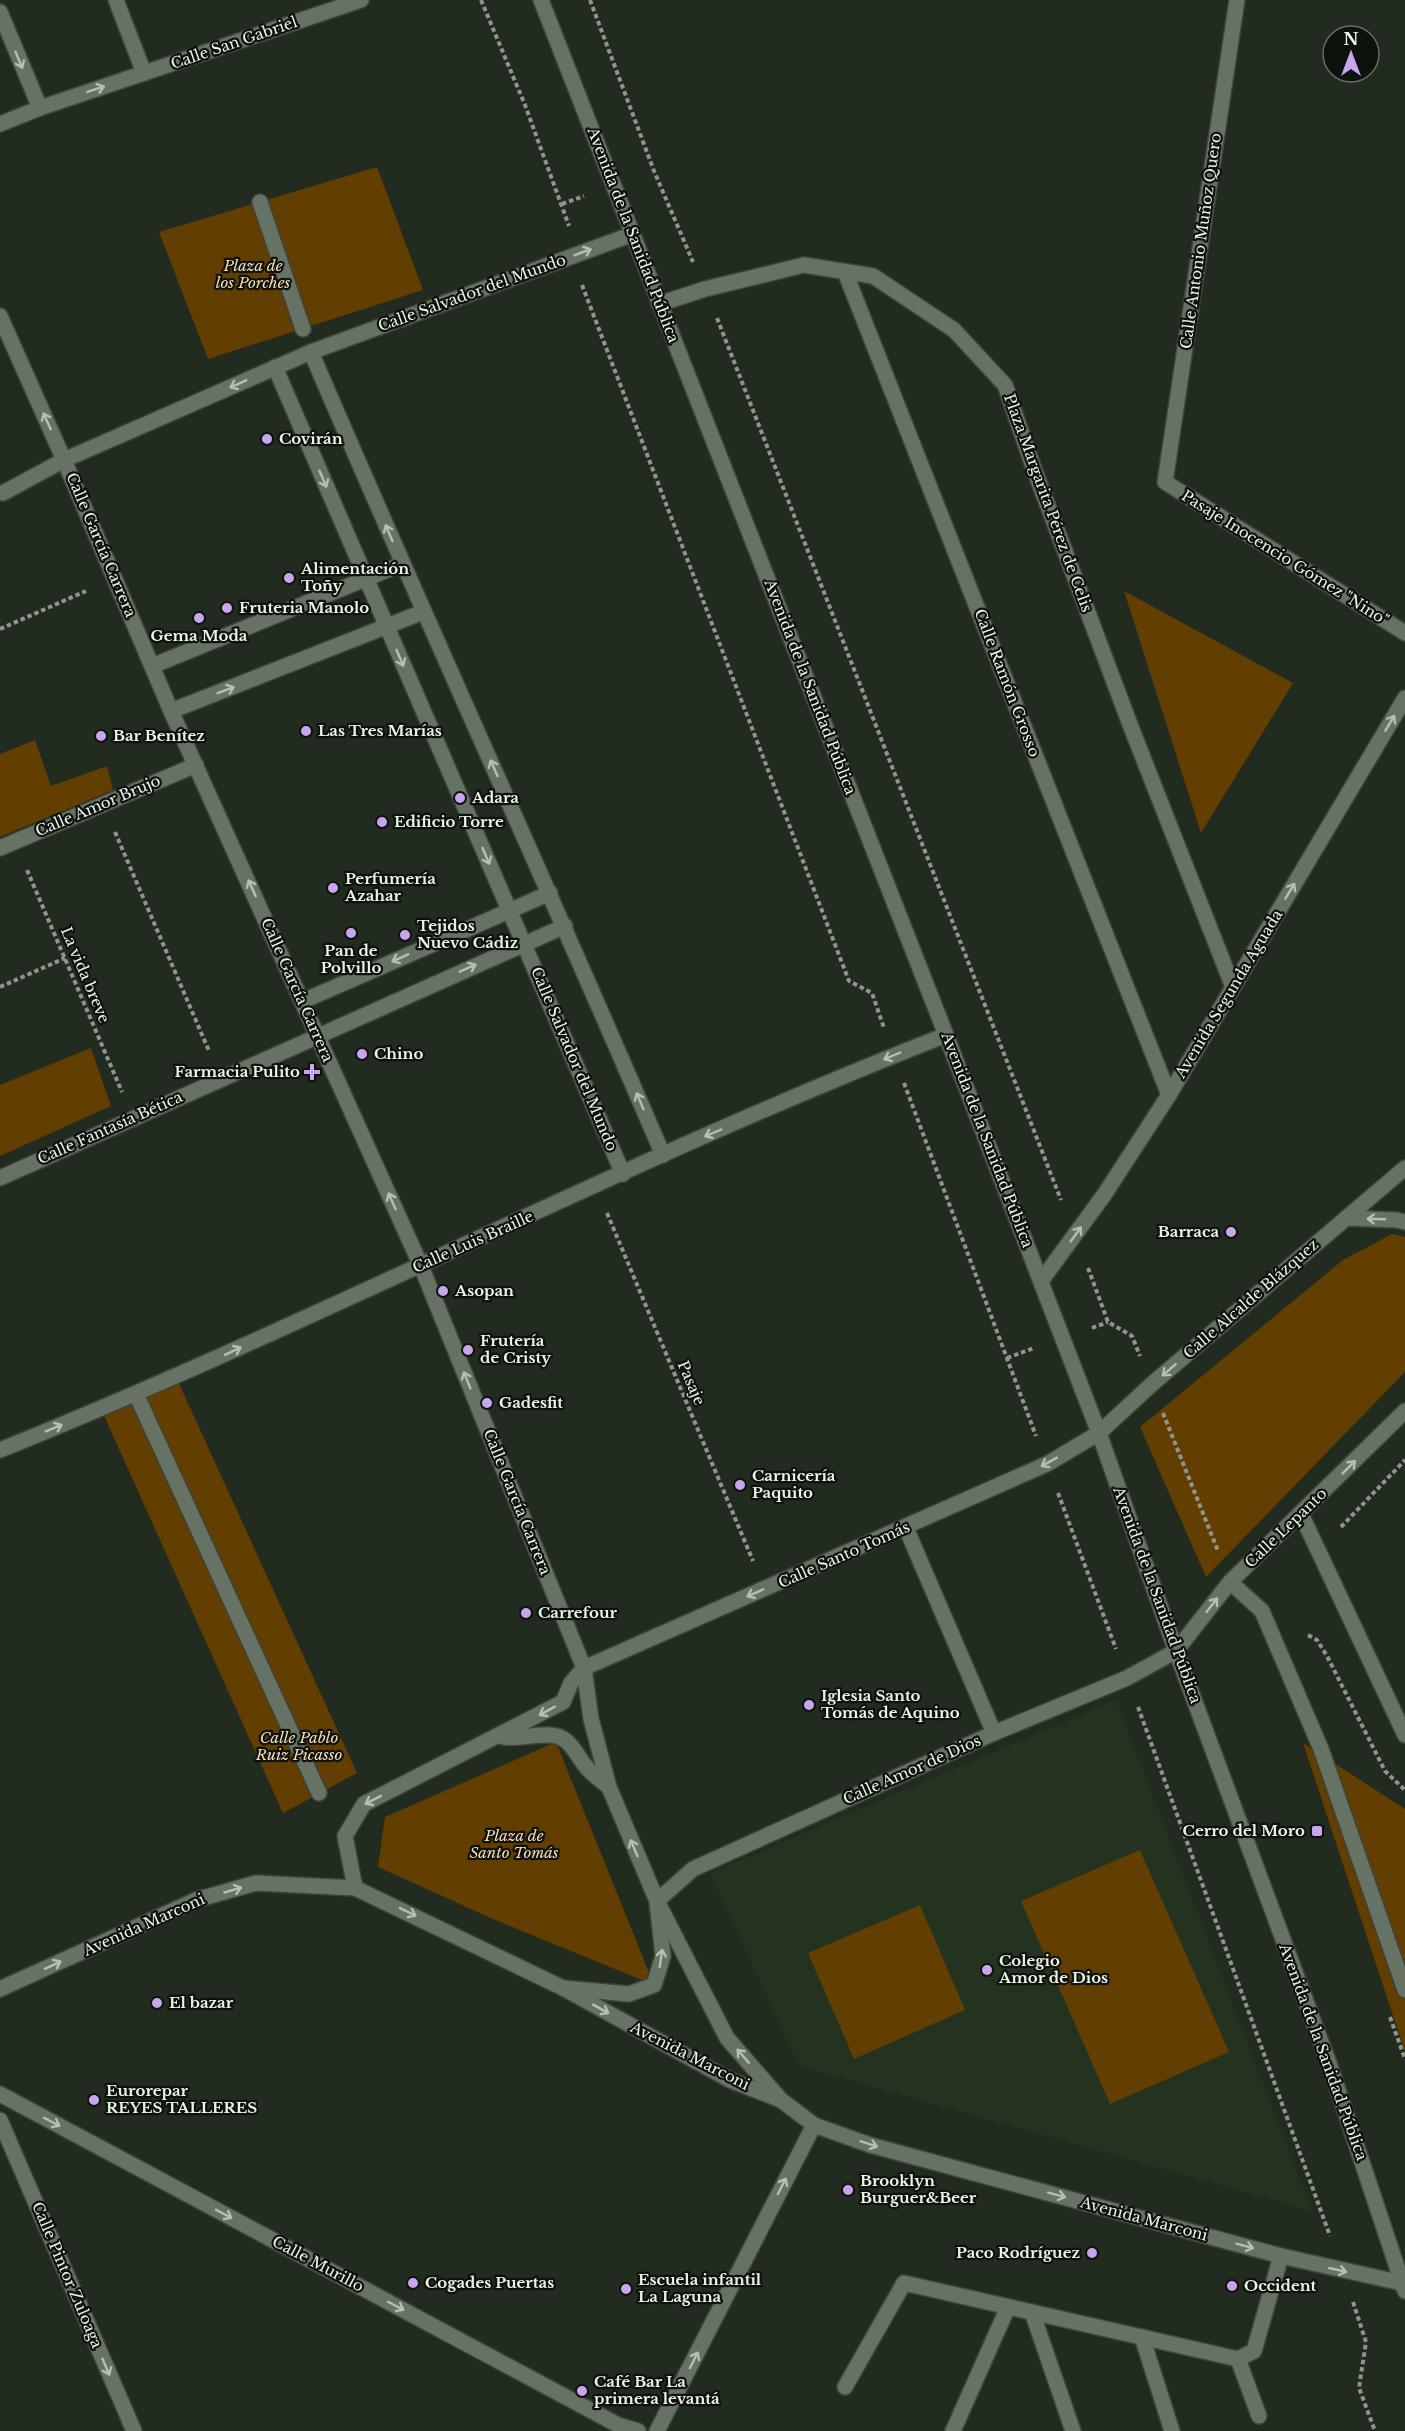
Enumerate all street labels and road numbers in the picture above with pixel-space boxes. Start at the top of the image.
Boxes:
street label: Calle San Gabriel [168,12,300,73]
street label: Avenida de la Sanidad Pública [583,123,684,346]
street label: Calle Antonio Muñoz Quero [1176,132,1225,350]
street label: Calle Salvador del Mundo [375,250,568,335]
street label: Plaza Margarita Pérez de Celis [1000,391,1097,615]
street label: Calle García Carrera [62,470,141,621]
street label: Pasaje Inocencio Gómez "Nino" [1178,486,1392,629]
street label: Avenida de la Sanidad Pública [760,575,861,798]
street label: Calle Ramón Grosso [970,606,1045,760]
street label: Calle Amor Brujo [32,771,163,840]
street label: Avenida Segunda Aguada [1170,905,1287,1082]
street label: Calle García Carrera [257,915,338,1065]
street label: La vida breve [57,924,114,1026]
street label: Calle Salvador del Mundo [527,964,622,1154]
street label: Avenida de la Sanidad Pública [937,1028,1038,1251]
street label: Calle Fantasía Bética [34,1087,186,1168]
street label: Calle Luis Braille [409,1206,536,1277]
street label: Calle Alcalde Blázquez [1179,1235,1322,1363]
street label: Pasaje [674,1358,709,1408]
street label: Calle García Carrera [480,1426,556,1578]
street label: Avenida de la Sanidad Pública [1109,1483,1206,1706]
street label: Calle Lepanto [1241,1484,1331,1572]
street label: Calle Santo Tomás [775,1517,913,1592]
street label: Calle Amor de Dios [840,1730,984,1809]
street label: Avenida Marconi [79,1889,208,1960]
street label: Avenida de la Sanidad Pública [1275,1940,1372,2163]
street label: Avenida Marconi [627,2017,753,2094]
street label: Avenida Marconi [1077,2192,1210,2245]
street label: Calle Pintor Zuloaga [28,2199,107,2351]
street label: Calle Murillo [269,2231,367,2296]

